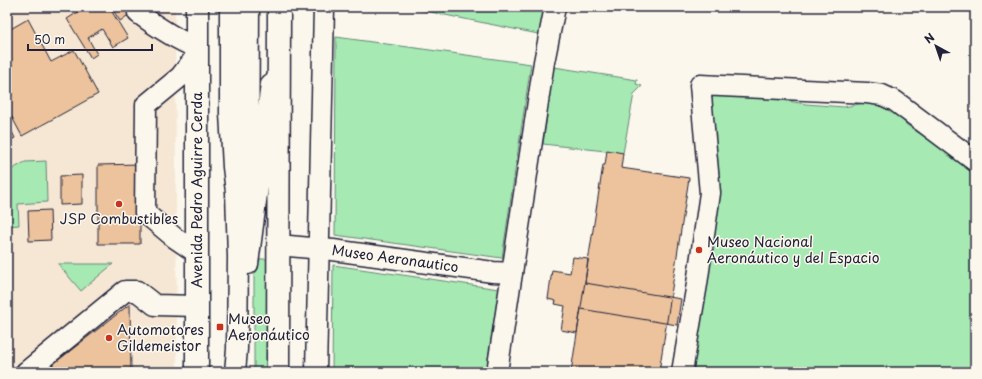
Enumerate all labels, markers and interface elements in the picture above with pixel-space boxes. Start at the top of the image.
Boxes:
scale bar [28,26,152,52]
north arrow [916,26,956,66]
text: N [920,28,938,47]
text: 50 m [34,30,65,48]
street label: Avenida Pedro Aguirre Cerda [186,92,207,288]
marker: JSP Combustibles [114,199,124,209]
place label: JSP Combustibles [60,208,178,229]
place label: Museo Nacional Aeronáutico y del Espacio [707,231,880,268]
street label: Museo Aeronautico [331,239,460,277]
marker: Museo Nacional Aeronáutico y del Espacio [694,245,704,255]
place label: Museo Aeronáutico [228,308,310,345]
place label: Automotores Gildemeistor [117,319,204,356]
marker: Museo Aeronáutico [215,322,225,332]
marker: Automotores Gildemeistor [104,333,114,343]

